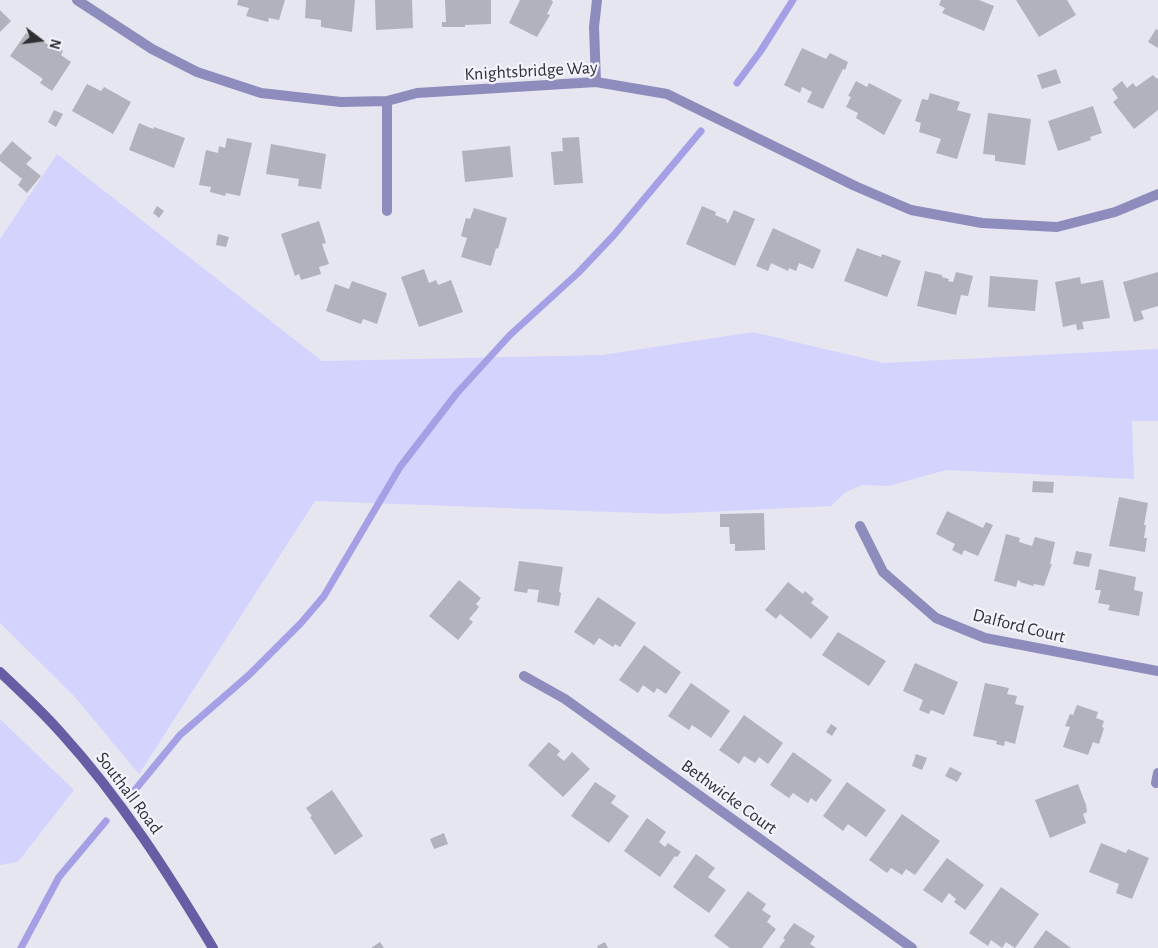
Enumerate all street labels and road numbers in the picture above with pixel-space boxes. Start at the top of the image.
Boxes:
street label: Knightsbridge Way [464,57,598,85]
street label: Dalford Court [970,604,1068,648]
street label: Southall Road [91,748,167,838]
street label: Bethwicke Court [677,755,781,839]

